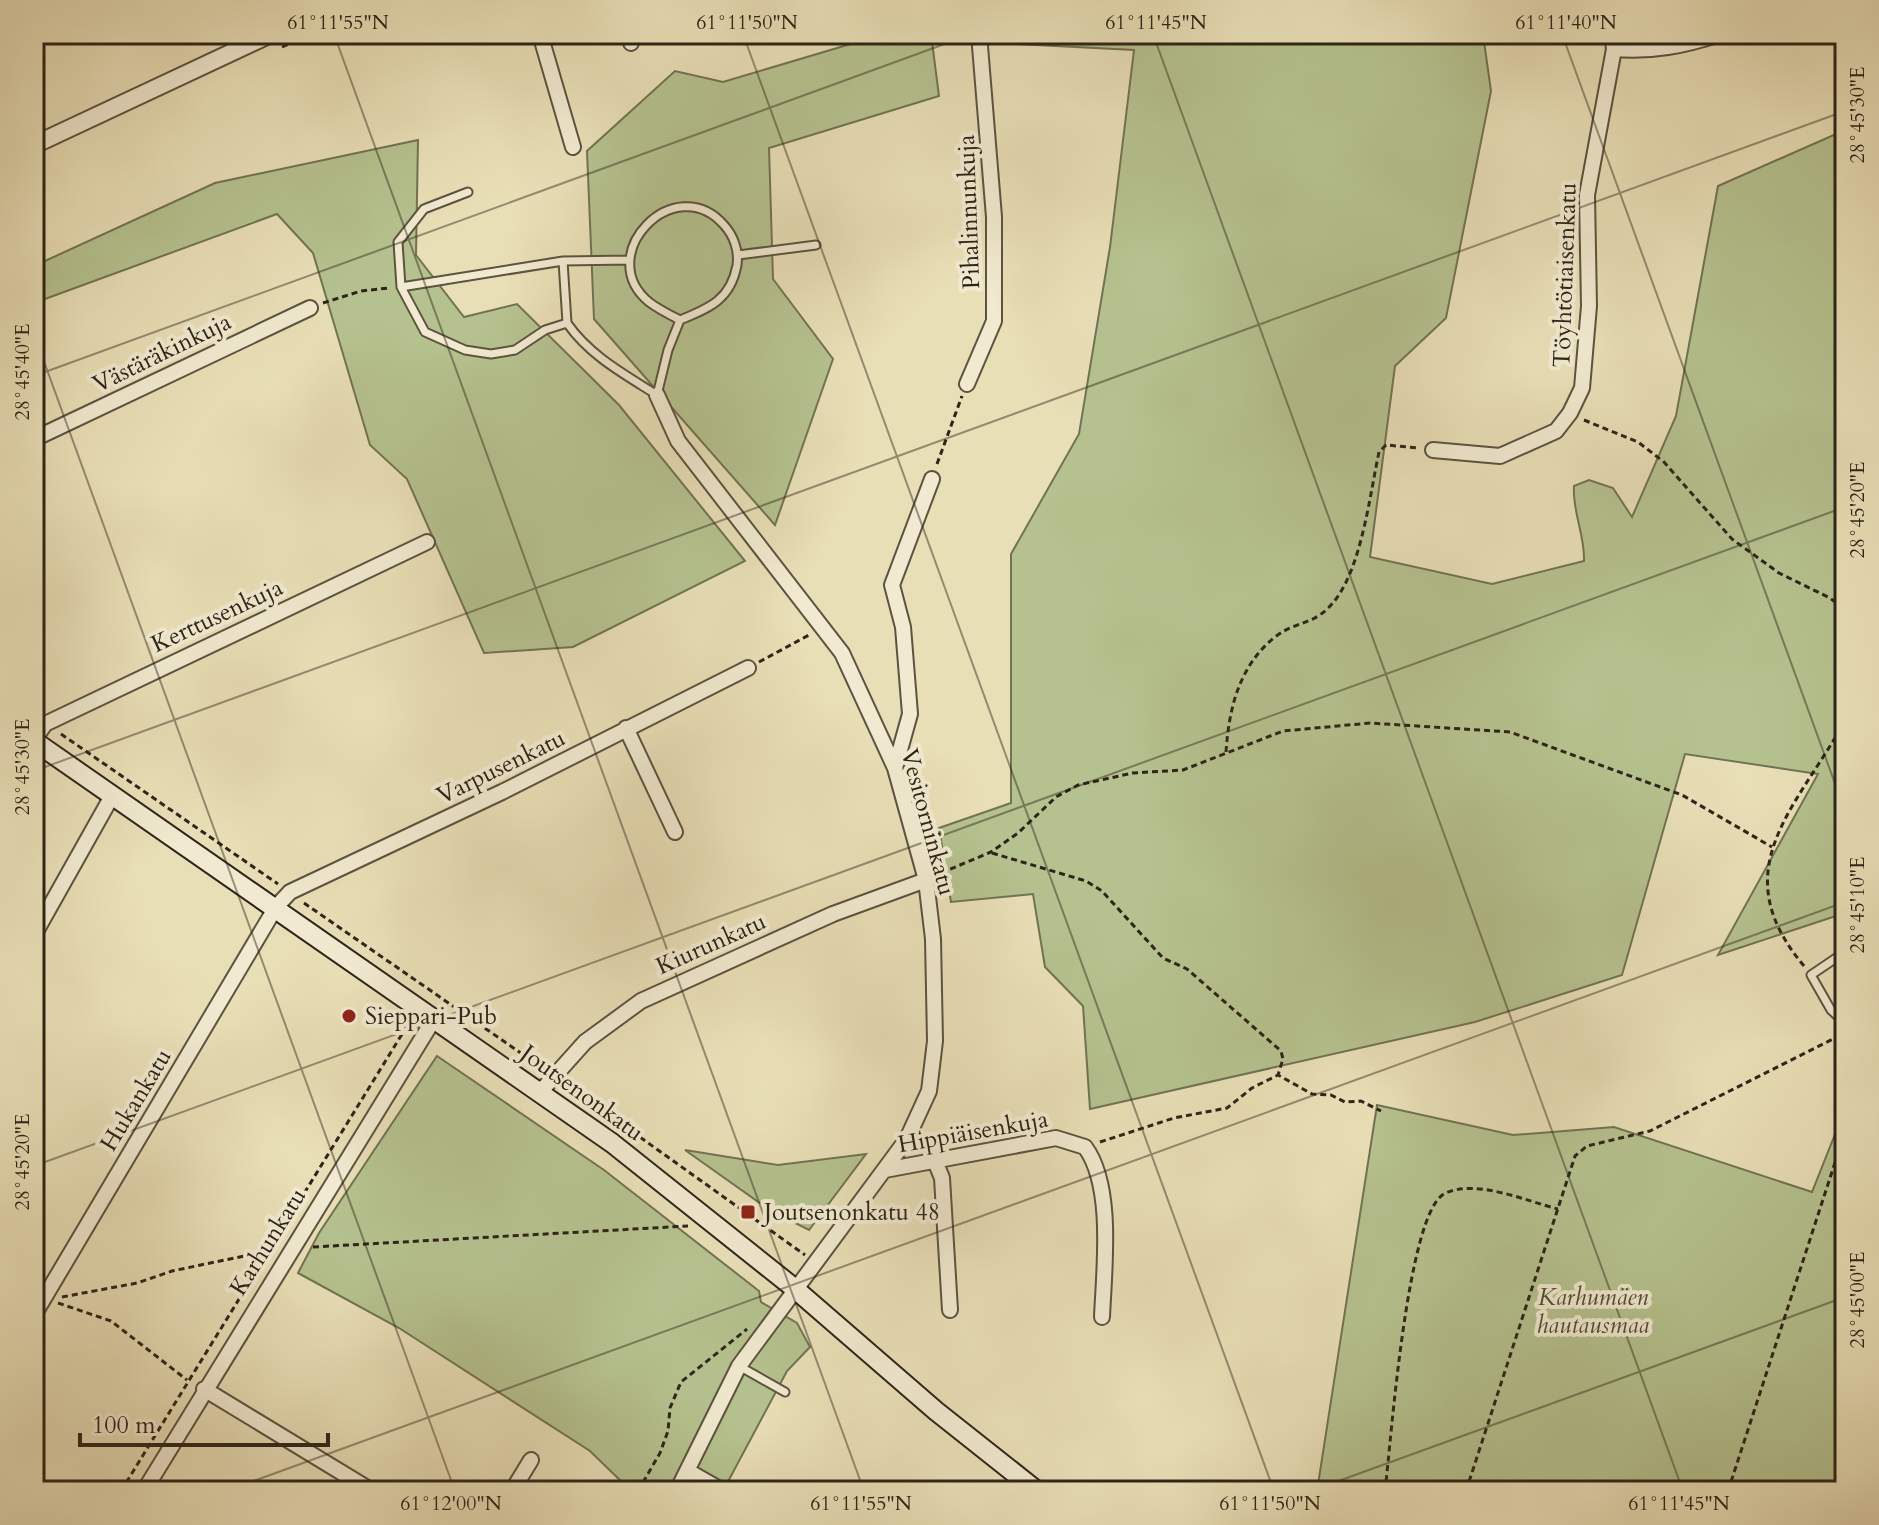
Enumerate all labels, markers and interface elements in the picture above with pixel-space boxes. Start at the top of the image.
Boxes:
text: 61°11'55"N [287,9,389,36]
text: 61°11'50"N [696,9,798,36]
text: 61°11'45"N [1105,9,1207,36]
text: 61°11'40"N [1515,9,1617,36]
text: 28°45'30"E [1844,67,1871,163]
street label: Pihalinnunkuja [950,134,988,290]
street label: Töyhtötiaisenkatu [1545,182,1585,368]
street label: Västäräkinkuja [87,305,237,401]
text: 28°45'40"E [9,324,36,420]
text: 28°45'20"E [1844,462,1871,558]
street label: Kerttusenkuja [146,571,289,661]
text: 28°45'30"E [9,719,36,815]
street label: Varpusenkatu [431,722,571,812]
street label: Vesitorninkatu [893,745,963,899]
text: 28°45'10"E [1844,857,1871,953]
street label: Kiurunkatu [651,905,771,983]
place label: Sieppari-Pub [365,1000,497,1033]
marker: Sieppari-Pub [340,1007,358,1025]
street label: Joutsenonkatu [511,1035,650,1149]
street label: Hukankatu [92,1043,180,1157]
street label: Hippiäisenkuja [895,1102,1051,1161]
text: 28°45'20"E [9,1114,36,1210]
street label: Karhunkatu [222,1182,314,1302]
place label: Joutsenonkatu 48 [761,1196,940,1229]
marker: Joutsenonkatu 48 [739,1203,757,1221]
text: 28°45'00"E [1844,1252,1871,1348]
park label: Karhumäen hautausmaa [1537,1281,1649,1342]
scale bar [80,1397,328,1447]
text: 100 m [92,1409,156,1442]
text: 61°12'00"N [400,1490,502,1517]
text: 61°11'55"N [810,1490,912,1517]
text: 61°11'50"N [1219,1490,1321,1517]
text: 61°11'45"N [1628,1490,1730,1517]

